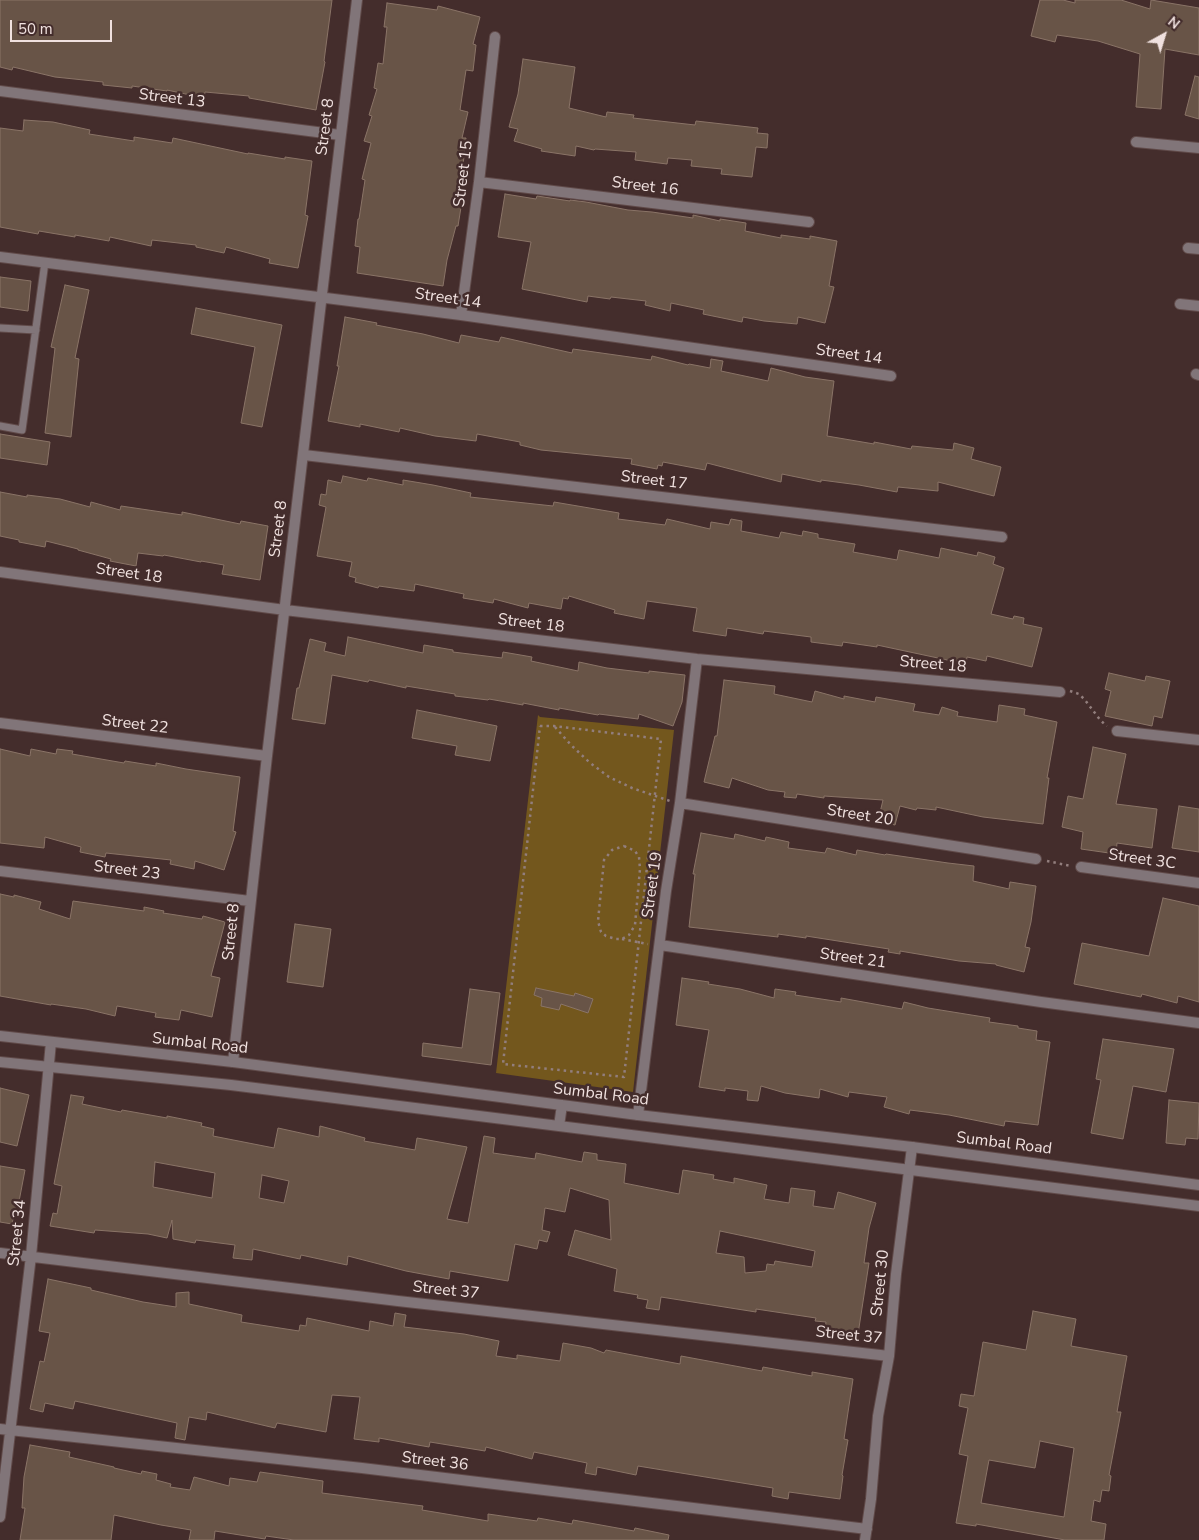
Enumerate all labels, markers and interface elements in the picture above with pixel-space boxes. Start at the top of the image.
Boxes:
scale bar [12,10,115,42]
north arrow [1139,10,1189,60]
text: N [1164,12,1184,34]
text: 50 m [18,19,53,39]
street label: Street 13 [138,85,206,113]
street label: Street 8 [313,97,339,157]
street label: Street 15 [450,140,478,208]
street label: Street 16 [611,173,679,201]
street label: Street 14 [414,285,482,313]
street label: Street 14 [815,341,883,369]
street label: Street 17 [620,467,688,495]
street label: Street 8 [266,499,292,559]
street label: Street 18 [95,560,163,588]
street label: Street 18 [497,610,565,638]
street label: Street 18 [899,653,967,677]
street label: Street 22 [101,711,169,739]
street label: Street 20 [825,801,895,831]
street label: Street 3C [1107,846,1177,874]
street label: Street 19 [639,851,667,919]
street label: Street 23 [93,857,161,885]
street label: Street 8 [219,902,245,962]
street label: Street 21 [819,945,887,973]
street label: Sumbal Road [151,1029,249,1059]
street label: Sumbal Road [552,1080,650,1110]
street label: Sumbal Road [955,1129,1053,1159]
street label: Street 34 [5,1199,31,1267]
street label: Street 30 [868,1249,894,1317]
street label: Street 37 [412,1278,480,1304]
street label: Street 37 [815,1323,883,1349]
street label: Street 36 [401,1448,469,1476]

